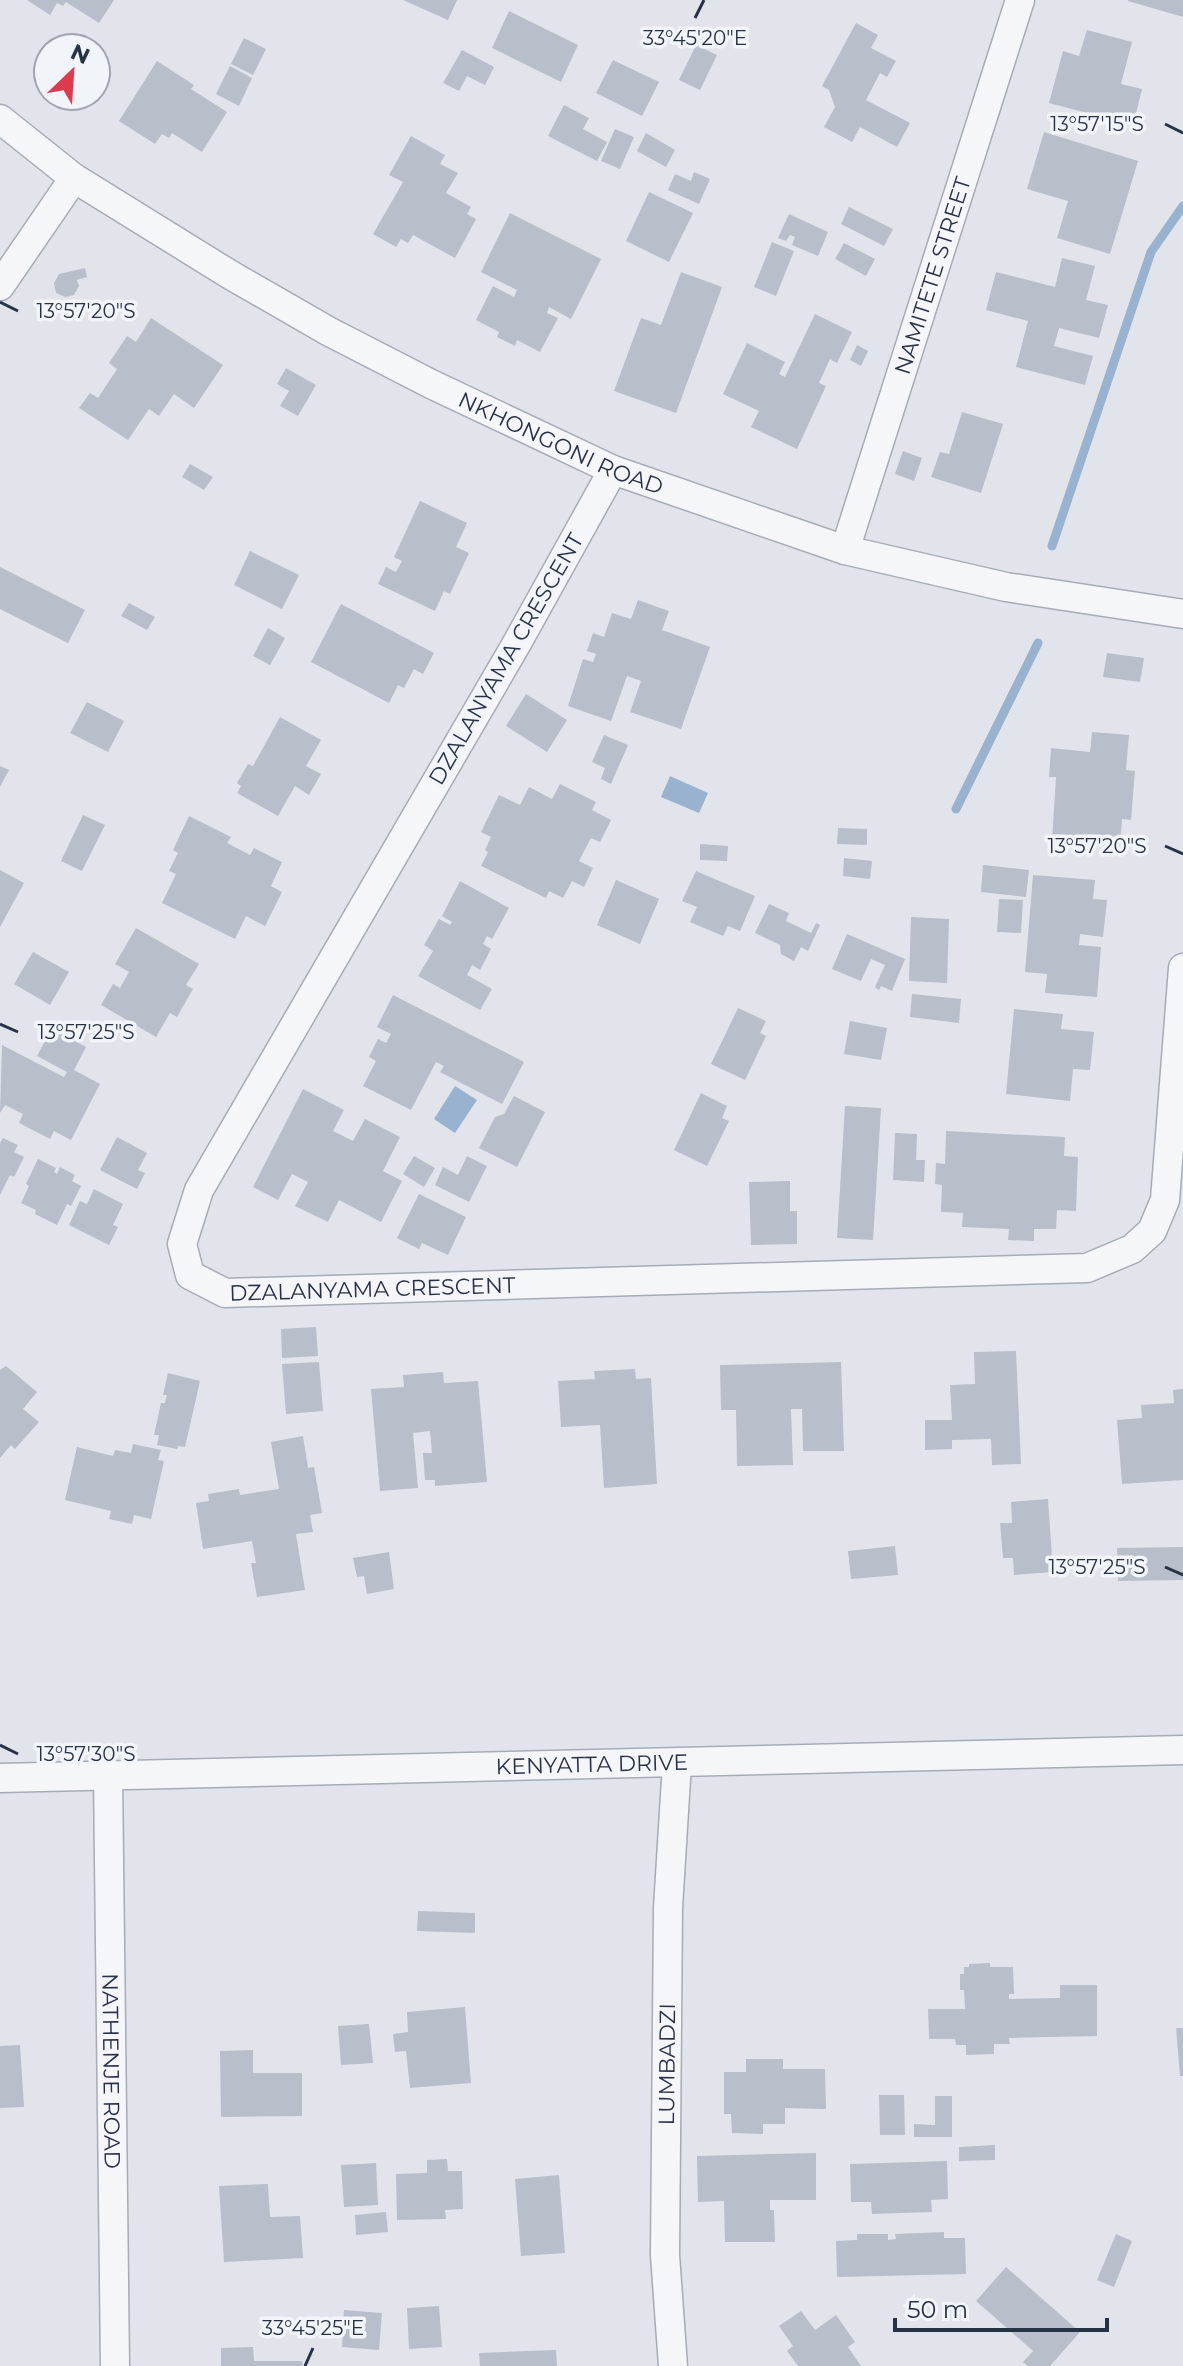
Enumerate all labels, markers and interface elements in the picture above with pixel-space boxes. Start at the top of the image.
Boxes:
text: 33°45'20"E [643,26,747,50]
north arrow [32,32,112,112]
text: N [66,38,94,70]
text: 13°57'15"S [1050,112,1144,136]
street label: NAMITETE STREET [888,173,976,378]
text: 13°57'20"S [36,299,136,323]
street label: NKHONGONI ROAD [454,386,667,500]
street label: DZALANYAMA CRESCENT [423,528,589,790]
text: 13°57'20"S [1047,834,1147,858]
text: 13°57'25"S [37,1020,135,1044]
street label: DZALANYAMA CRESCENT [229,1271,516,1306]
text: 13°57'25"S [1048,1555,1146,1579]
text: 13°57'30"S [37,1742,136,1766]
street label: KENYATTA DRIVE [495,1748,688,1780]
street label: NATHENJE ROAD [97,1973,126,2169]
street label: LUMBADZI [653,2003,681,2126]
scale bar [895,2282,1107,2332]
text: 50 m [907,2295,968,2324]
text: 33°45'25"E [262,2316,364,2340]

